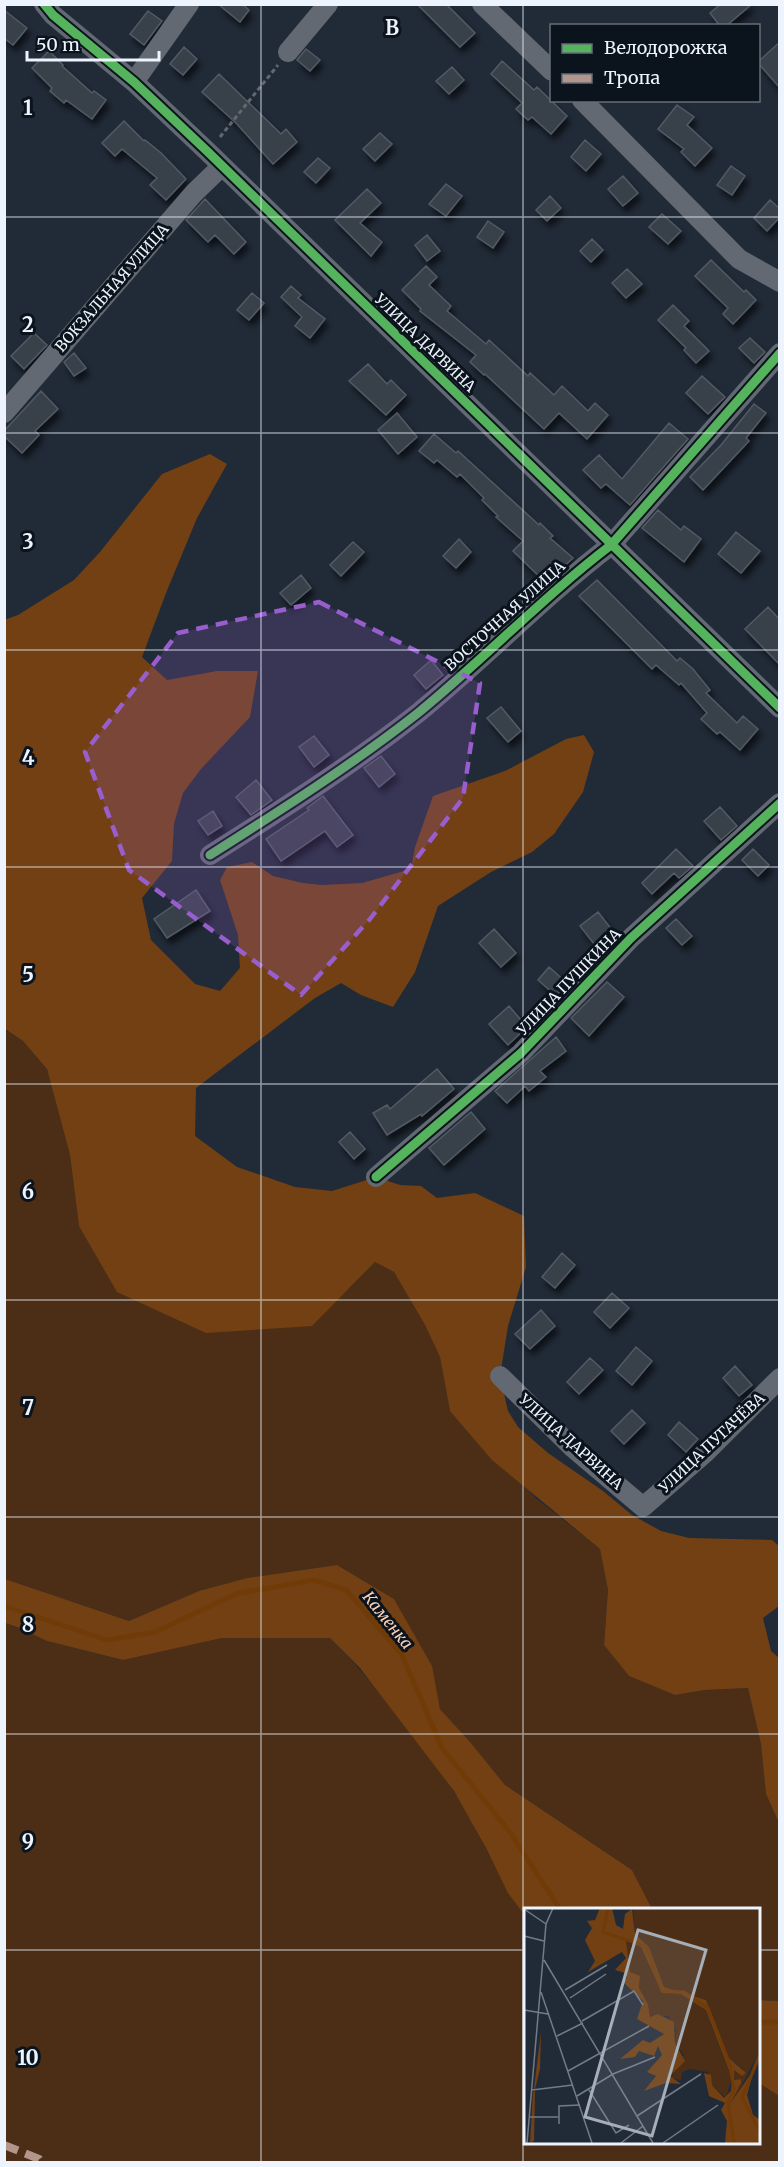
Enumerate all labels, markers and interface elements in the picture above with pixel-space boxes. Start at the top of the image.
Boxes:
text: B [385,15,399,40]
scale bar [27,24,159,62]
legend [550,24,760,102]
text: 50 m [36,33,80,56]
text: Велодорожка [604,36,728,59]
text: Тропа [604,66,660,89]
text: 1 [23,95,33,120]
street label: ВОКЗАЛЬНАЯ УЛИЦА [51,219,173,356]
street label: УЛИЦА ДАРВИНА [370,289,480,396]
text: 2 [22,312,34,337]
text: 3 [22,529,34,554]
street label: ВОСТОЧНАЯ УЛИЦА [441,556,569,675]
text: 4 [22,745,35,770]
street label: УЛИЦА ПУШКИНА [512,924,625,1040]
text: 5 [22,962,34,987]
text: 6 [22,1179,34,1204]
street label: УЛИЦА ПУГАЧЁВА [654,1388,769,1497]
street label: УЛИЦА ДАРВИНА [515,1389,628,1494]
text: 7 [22,1395,34,1420]
water label: Каменка [359,1587,417,1653]
text: 8 [22,1612,34,1637]
text: 9 [22,1829,34,1854]
inset map [524,1908,760,2143]
text: 10 [17,2045,39,2070]

